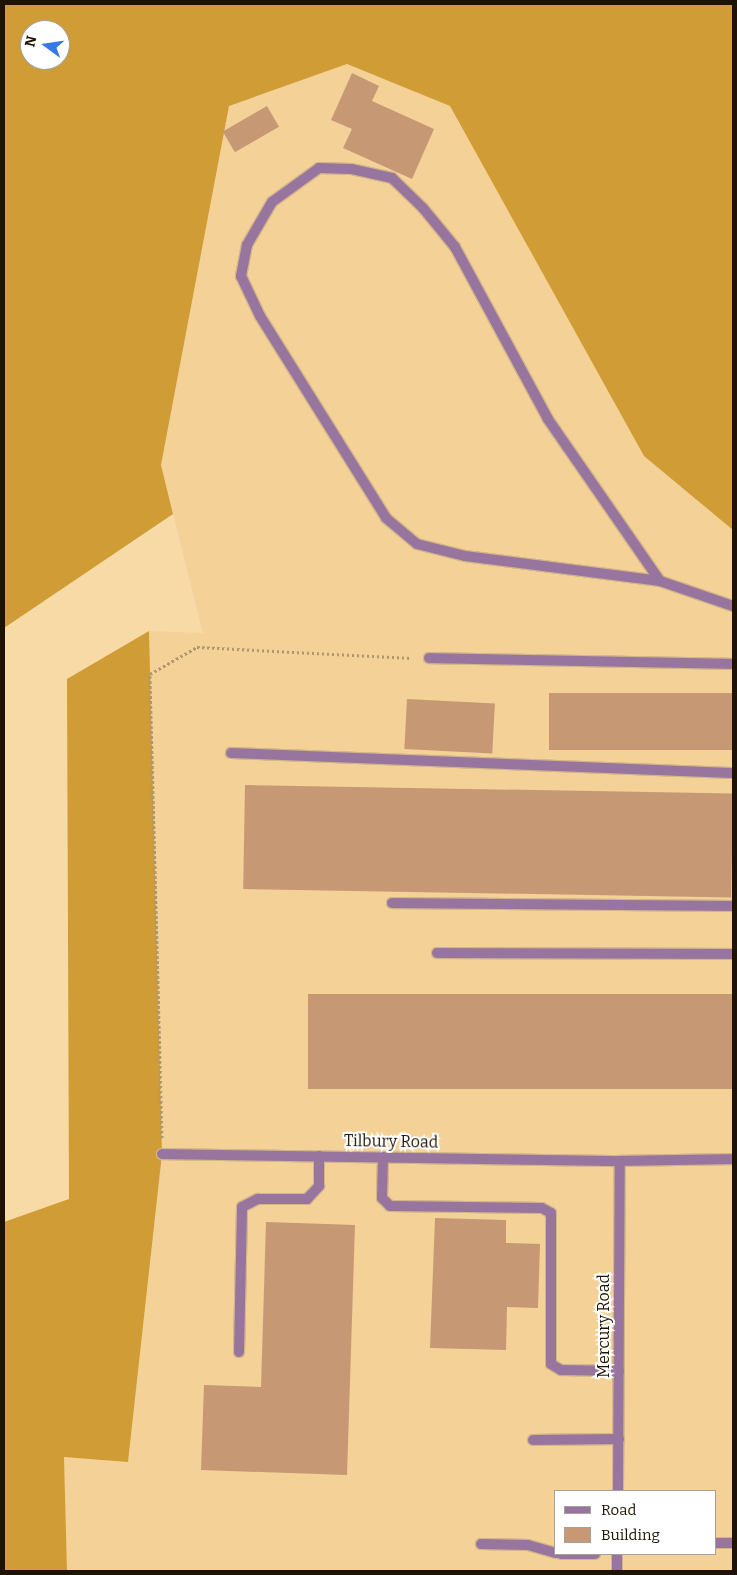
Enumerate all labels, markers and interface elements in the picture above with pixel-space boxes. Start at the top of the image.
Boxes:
north arrow [20,20,70,70]
text: N [21,34,40,49]
street label: Tilbury Road [344,1132,438,1152]
street label: Mercury Road [594,1274,614,1378]
legend [554,1490,717,1555]
text: Road [601,1501,636,1519]
text: Building [601,1526,660,1544]

